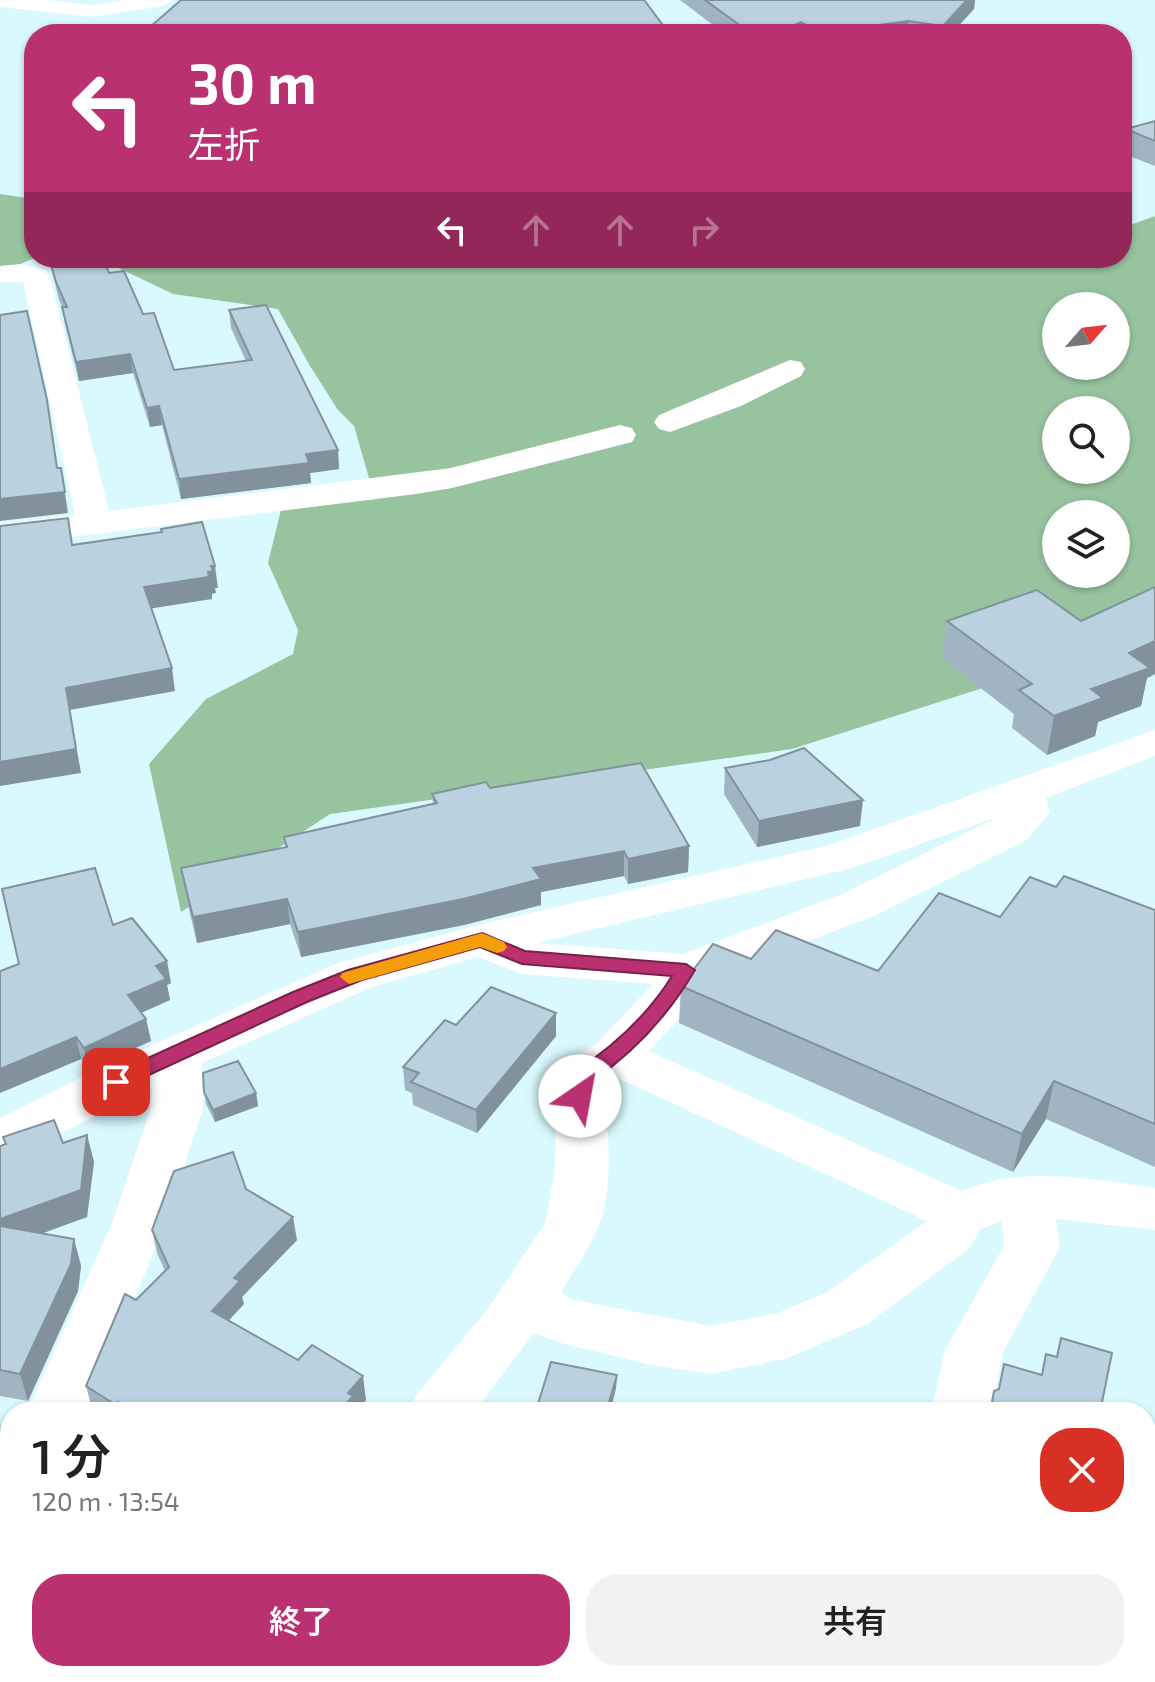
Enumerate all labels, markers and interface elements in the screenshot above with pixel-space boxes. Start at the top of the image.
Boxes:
text: 30 m [188,48,317,115]
icon: left [56,56,160,160]
text: 左折 [188,122,260,165]
icon: left [430,208,474,252]
icon: ahead [514,208,558,252]
icon: ahead [598,208,642,252]
icon: right [682,208,726,252]
north arrow [1042,292,1130,380]
map controls [1042,292,1130,588]
button: search [1042,396,1130,484]
button: layers [1042,500,1130,588]
pin [82,1048,150,1116]
position arrow [538,1054,622,1138]
icon: arrive [94,1060,138,1104]
text: 1 分 [32,1426,111,1484]
button: close [1040,1428,1124,1512]
text: 120 m · 13:54 [32,1485,180,1516]
button: 終了 [32,1574,570,1666]
button: 共有 [586,1574,1124,1666]

